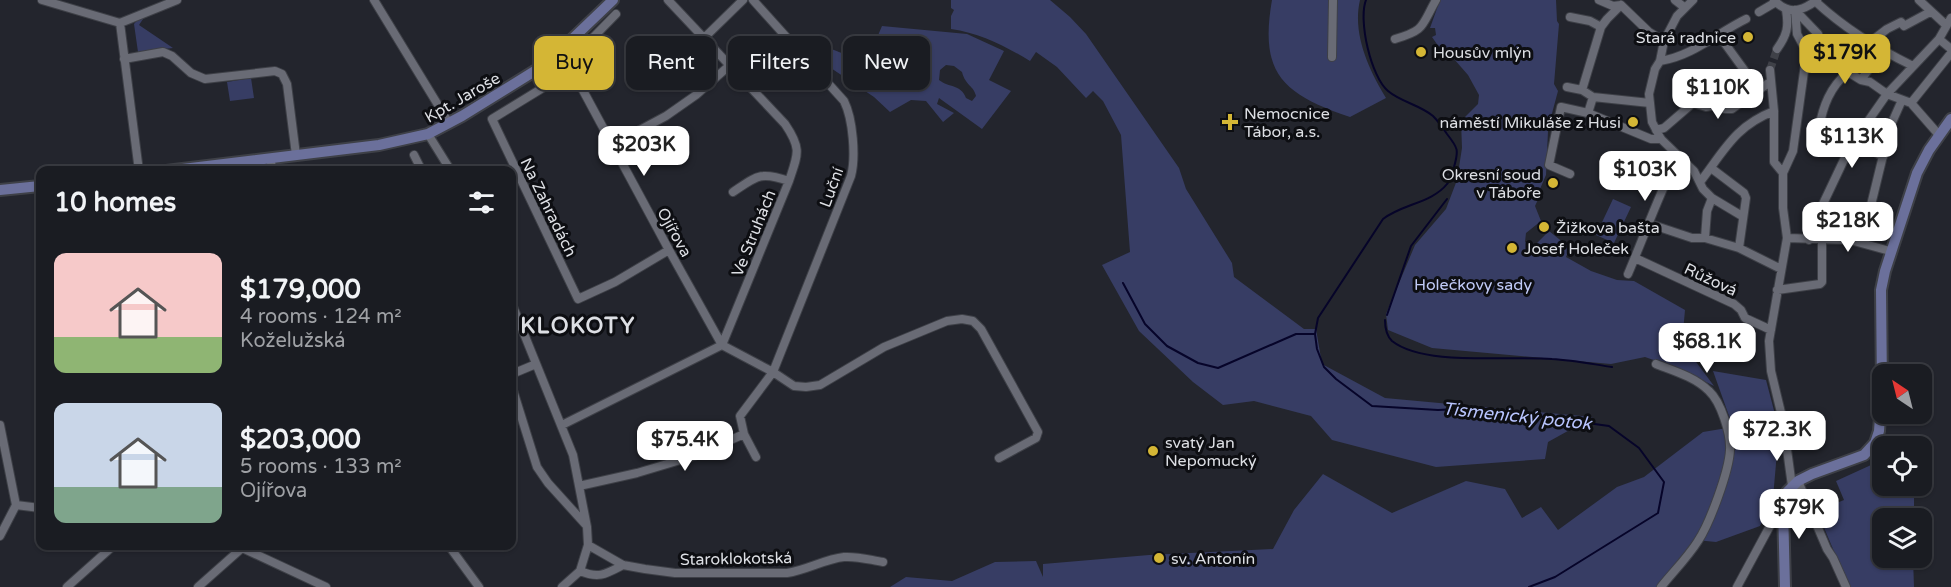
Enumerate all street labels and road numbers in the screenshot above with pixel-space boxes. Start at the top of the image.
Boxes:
street label: Kpt. Jaroše [421,68,504,128]
street label: Na Zahradách [516,155,581,260]
street label: Luční [815,165,848,210]
street label: Ve Struhách [727,187,780,280]
street label: Ojířova [652,204,696,261]
street label: Růžová [1681,259,1740,301]
street label: Staroklokotská [680,548,792,570]

